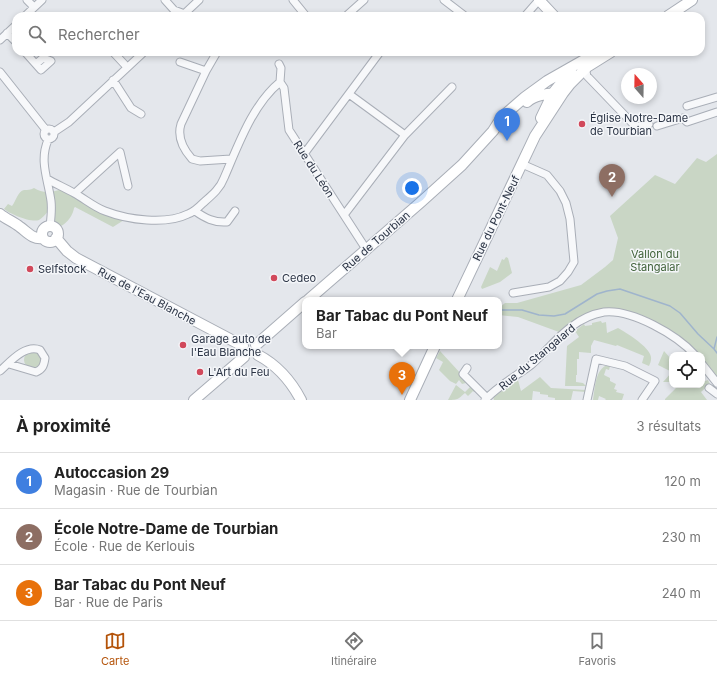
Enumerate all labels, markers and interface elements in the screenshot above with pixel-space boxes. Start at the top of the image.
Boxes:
search box [12,12,705,56]
icon: search [26,23,48,45]
text: Rechercher [58,25,140,44]
north arrow [621,68,657,104]
pin: 1 [494,108,520,141]
place label: Église Notre-Dame de Tourbian [590,111,688,138]
marker: Église Notre-Dame de Tourbian [577,119,587,129]
street label: Rue du Léon [290,138,338,200]
pin: 2 [599,164,625,197]
street label: Rue du Pont-Neuf [469,173,523,263]
your location [402,178,422,198]
street label: Rue de Tourbian [339,208,413,274]
park label: Vallon du Stangalar [630,247,680,274]
place label: Selfstock [38,262,86,276]
marker: Selfstock [25,264,35,274]
street label: Rue de l'Eau Blanche [95,264,199,328]
place label: Cedeo [282,271,317,285]
marker: Cedeo [269,273,279,283]
popup [302,297,502,349]
text: Bar Tabac du Pont Neuf [316,306,488,325]
street label: Rue du Stangalard [496,321,578,393]
text: Bar [316,325,337,341]
place label: Garage auto de l'Eau Blanche [191,332,271,359]
marker: Garage auto de l'Eau Blanche [178,340,188,350]
map controls [669,352,705,388]
button: locate [669,352,705,388]
pin: 3 [389,362,415,395]
place label: L'Art du Feu [208,365,270,379]
marker: L'Art du Feu [195,367,205,377]
text: À proximité [16,416,111,436]
text: 3 résultats [637,418,701,434]
text: Autoccasion 29 [54,463,169,482]
text: 1 [26,473,32,489]
text: 120 m [665,473,701,489]
text: Magasin · Rue de Tourbian [54,482,218,498]
text: École Notre-Dame de Tourbian [54,519,278,538]
text: 2 [25,529,33,545]
text: 230 m [662,529,701,545]
text: École · Rue de Kerlouis [54,538,195,554]
text: Bar Tabac du Pont Neuf [54,575,226,594]
text: 3 [25,585,33,601]
text: 240 m [662,585,701,601]
text: Bar · Rue de Paris [54,594,163,610]
tab: Carte [101,630,129,668]
tab: Itinéraire [331,630,377,668]
tab: Favoris [579,630,616,668]

